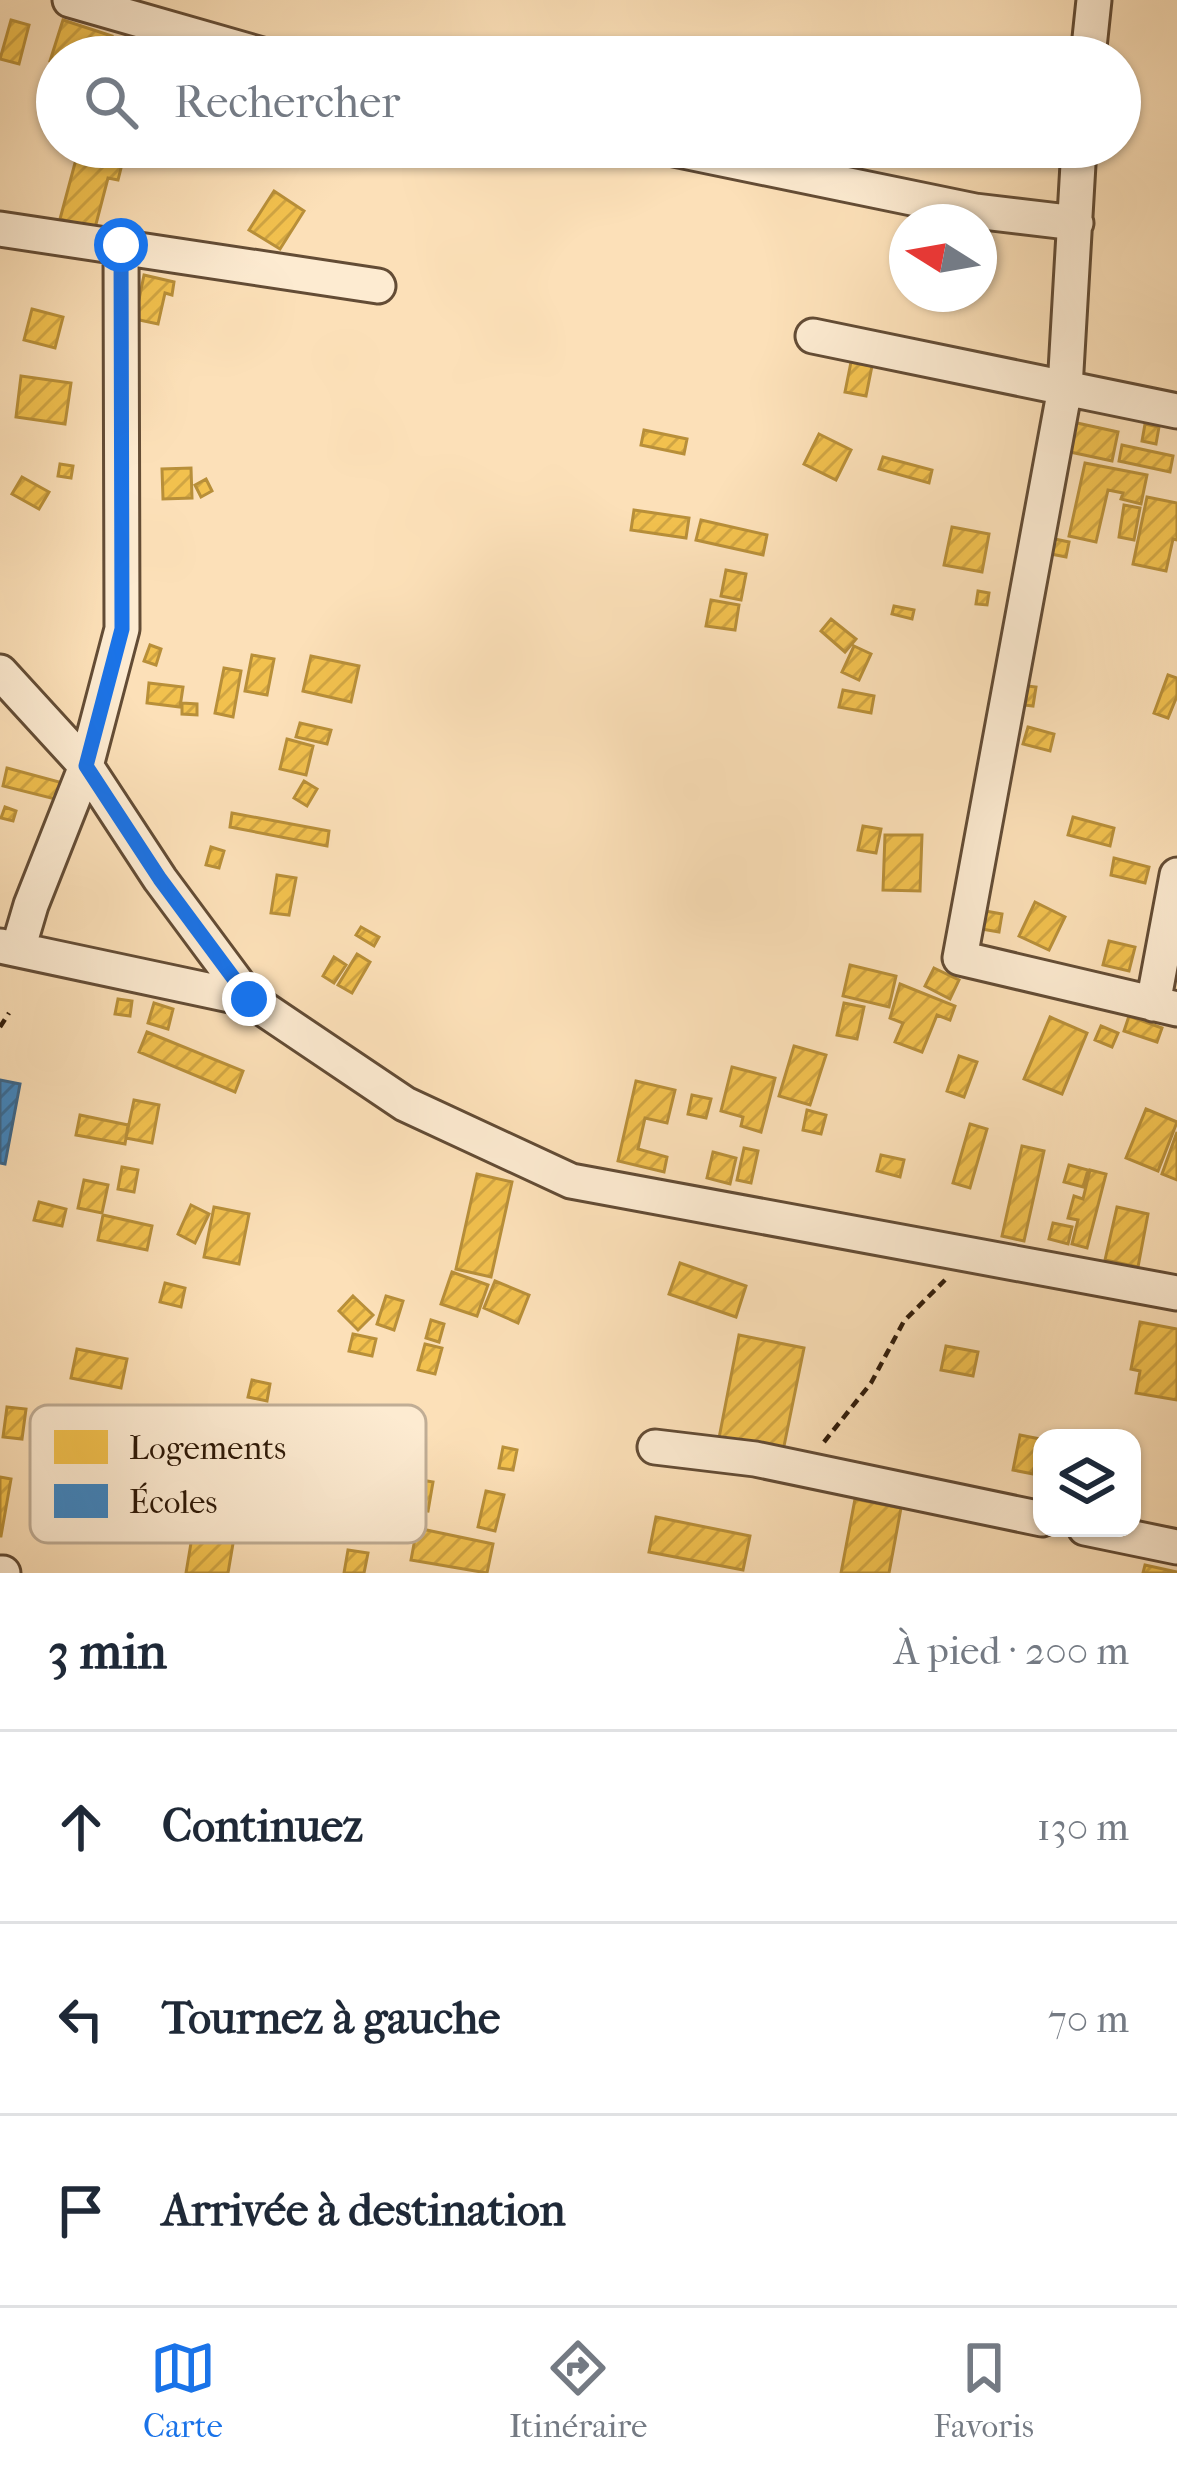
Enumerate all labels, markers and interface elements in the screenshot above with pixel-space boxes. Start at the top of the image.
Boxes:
search box [36,36,1141,168]
icon: search [78,69,144,135]
text: Rechercher [174,76,400,129]
north arrow [889,204,997,312]
route start [94,218,148,272]
route end [222,972,276,1026]
legend [30,1405,426,1543]
text: Logements [129,1429,286,1468]
map controls [1033,1429,1141,1537]
button: layers [1033,1429,1141,1537]
text: Écoles [129,1482,218,1522]
text: 3 min [48,1621,167,1681]
text: À pied · 200 m [894,1628,1129,1674]
icon: ahead [48,1794,114,1860]
text: Continuez [162,1800,363,1853]
text: 130 m [1037,1804,1129,1850]
icon: left [48,1986,114,2052]
text: Tournez à gauche [162,1992,500,2045]
text: 70 m [1048,1996,1129,2042]
icon: arrive [48,2178,114,2244]
text: Arrivée à destination [162,2184,566,2237]
tab: Carte [143,2335,223,2446]
tab: Itinéraire [509,2335,647,2446]
tab: Favoris [933,2335,1034,2446]

